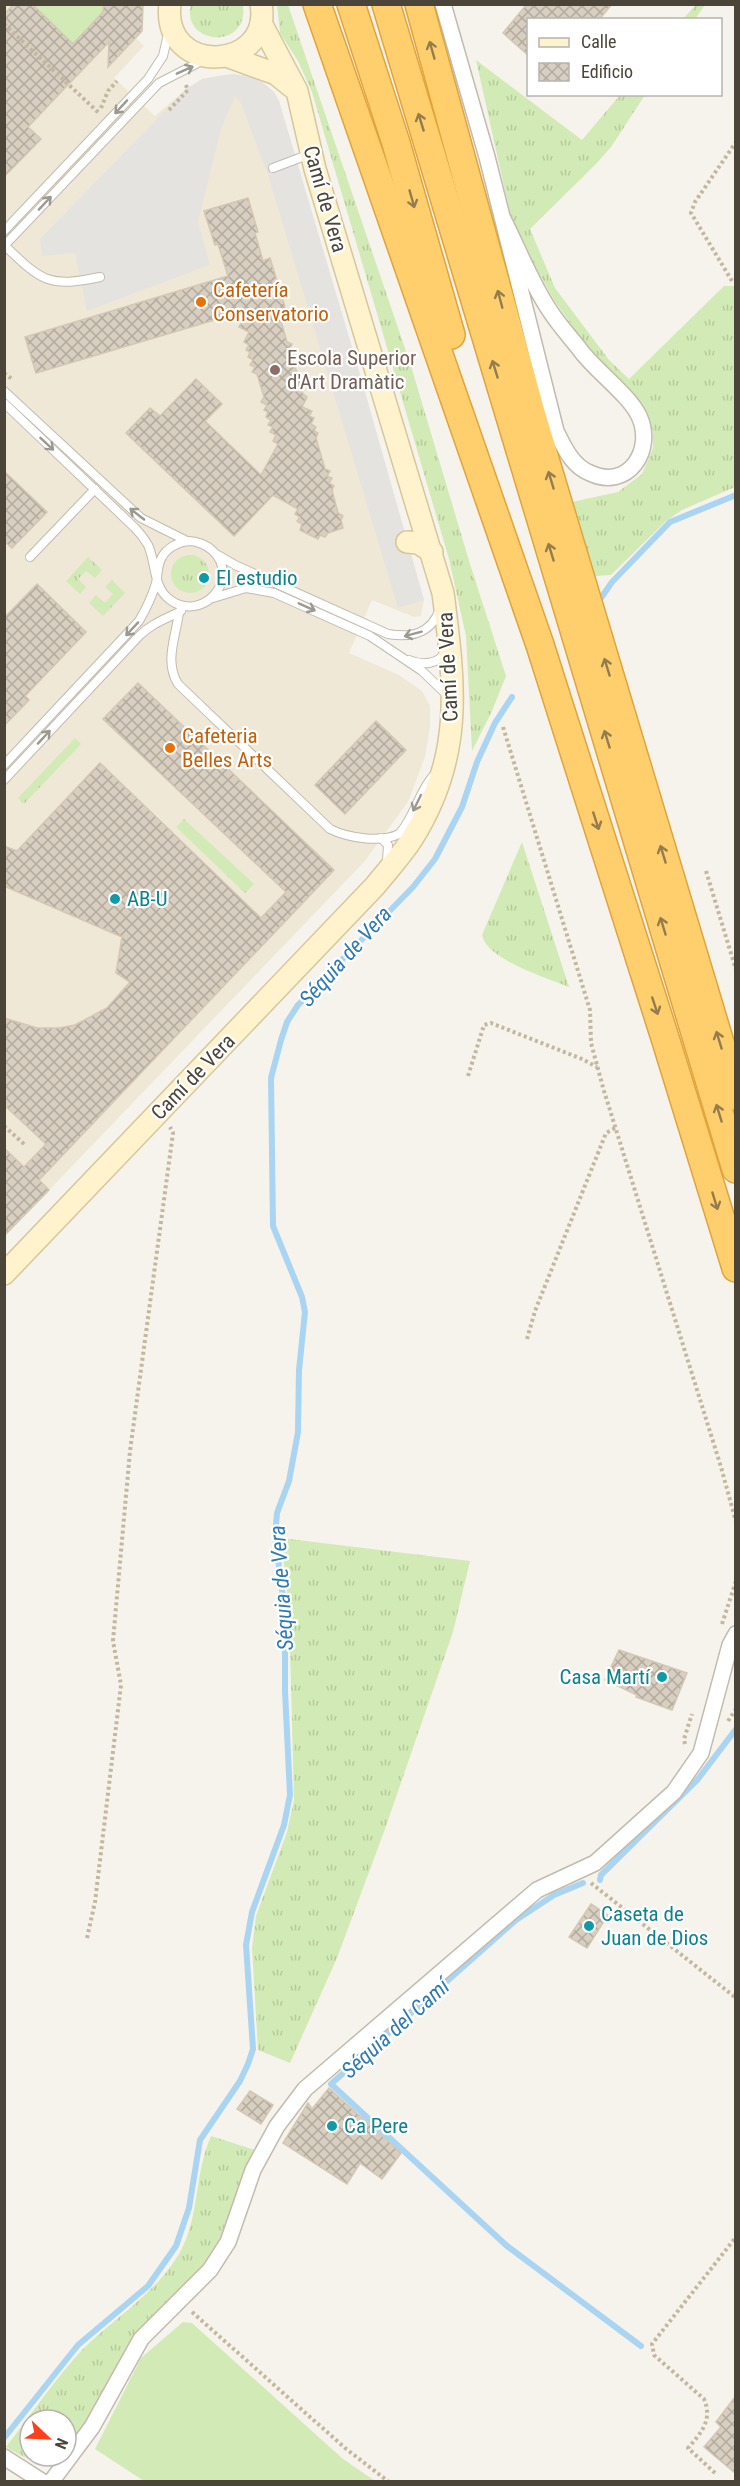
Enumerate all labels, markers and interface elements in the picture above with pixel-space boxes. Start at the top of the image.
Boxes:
legend [527,18,722,96]
text: Calle [581,31,617,52]
one-way arrow [425,41,437,60]
text: Edificio [581,61,633,82]
one-way arrow [175,63,193,75]
one-way arrow [114,100,128,115]
one-way arrow [415,112,426,131]
street label: Camí de Vera [298,143,352,255]
one-way arrow [407,189,418,208]
one-way arrow [38,196,52,211]
place label: Cafetería Conservatorio [213,278,329,326]
one-way arrow [494,290,505,309]
marker: Cafetería Conservatorio [194,295,208,309]
place label: Escola Superior d'Art Dramàtic [287,346,416,394]
one-way arrow [489,360,500,379]
marker: Escola Superior d'Art Dramàtic [268,363,282,377]
one-way arrow [39,436,54,450]
one-way arrow [545,471,556,490]
one-way arrow [129,508,145,521]
one-way arrow [544,543,555,562]
place label: El estudio [216,566,298,590]
marker: El estudio [197,571,211,585]
one-way arrow [297,602,315,614]
street label: Camí de Vera [433,612,463,722]
one-way arrow [125,622,139,637]
one-way arrow [404,629,423,640]
one-way arrow [601,658,612,677]
place label: Cafeteria Belles Arts [182,724,272,772]
one-way arrow [37,730,51,745]
one-way arrow [601,730,612,749]
marker: Cafeteria Belles Arts [163,741,177,755]
one-way arrow [411,794,423,812]
one-way arrow [591,811,602,830]
one-way arrow [657,844,668,863]
place label: AB-U [127,887,168,911]
marker: AB-U [108,892,122,906]
water label: Séquia de Vera [294,901,397,1011]
one-way arrow [657,917,668,936]
one-way arrow [651,996,662,1015]
street label: Camí de Vera [146,1029,240,1125]
one-way arrow [713,1031,724,1050]
one-way arrow [713,1104,724,1123]
one-way arrow [710,1191,721,1210]
water label: Séquia de Vera [265,1524,298,1651]
place label: Casa Martí [560,1665,651,1689]
marker: Casa Martí [655,1670,669,1684]
place label: Caseta de Juan de Dios [601,1902,708,1950]
marker: Caseta de Juan de Dios [582,1919,596,1933]
water label: Séquia del Camí [336,1972,456,2083]
place label: Ca Pere [344,2114,408,2138]
marker: Ca Pere [325,2119,339,2133]
north arrow [18,2408,78,2468]
text: N [51,2435,72,2452]

